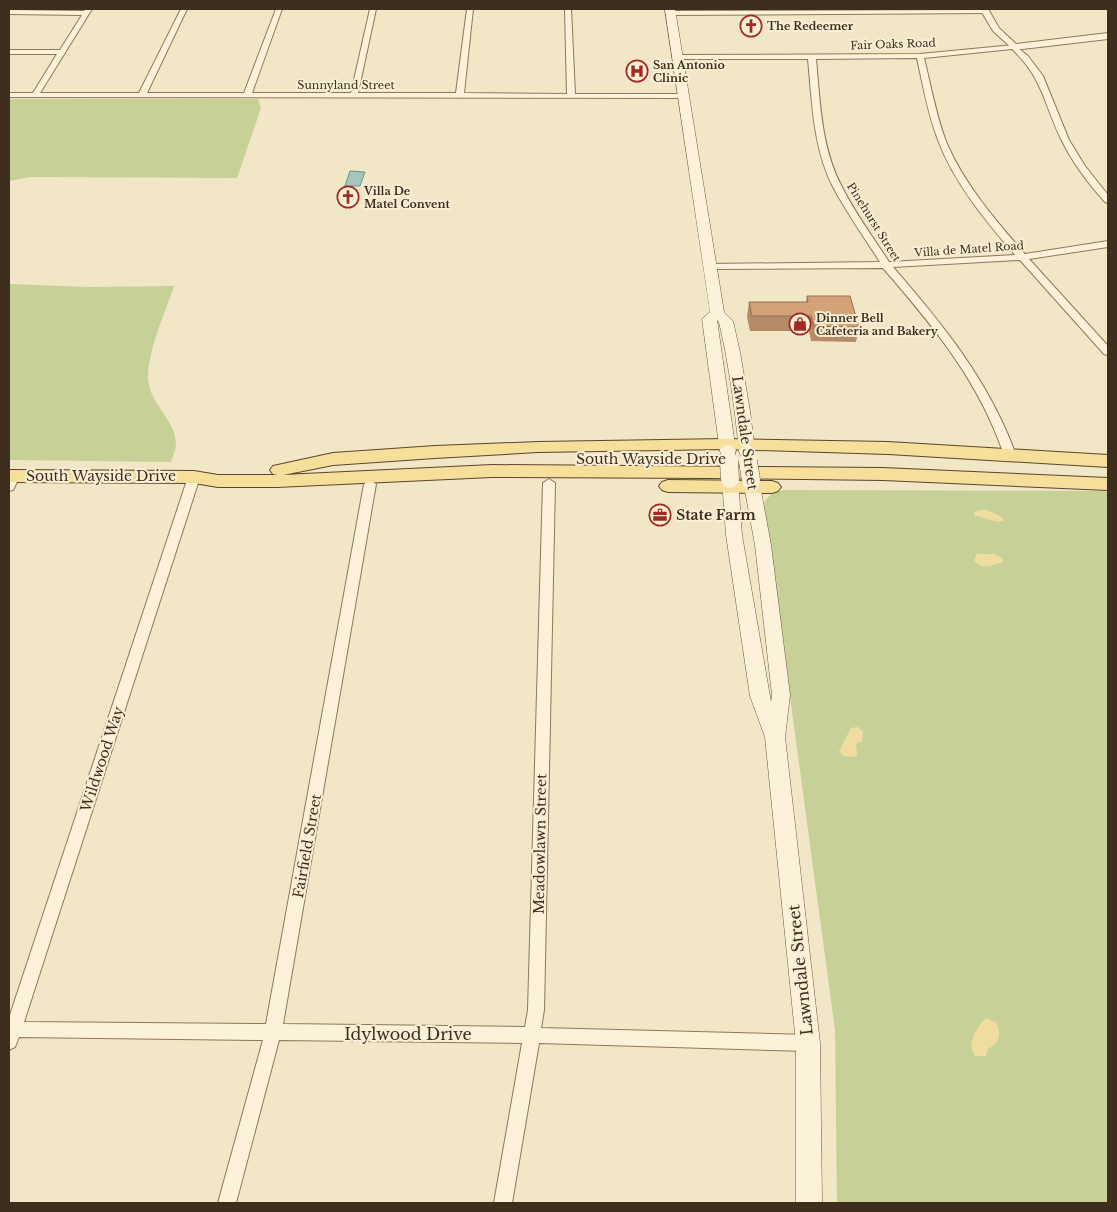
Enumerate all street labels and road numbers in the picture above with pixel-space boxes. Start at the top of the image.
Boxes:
street label: Fair Oaks Road [850,35,937,52]
street label: Sunnyland Street [297,78,395,92]
street label: Pinehurst Street [844,180,904,265]
street label: Villa de Matel Road [913,238,1025,260]
street label: Lawndale Street [728,375,762,492]
street label: South Wayside Drive [576,450,726,468]
street label: South Wayside Drive [26,467,176,485]
street label: Wildwood Way [76,704,128,815]
street label: Meadowlawn Street [530,773,550,914]
street label: Fairfield Street [289,792,325,899]
street label: Lawndale Street [783,904,817,1036]
street label: Idylwood Drive [344,1024,472,1044]

